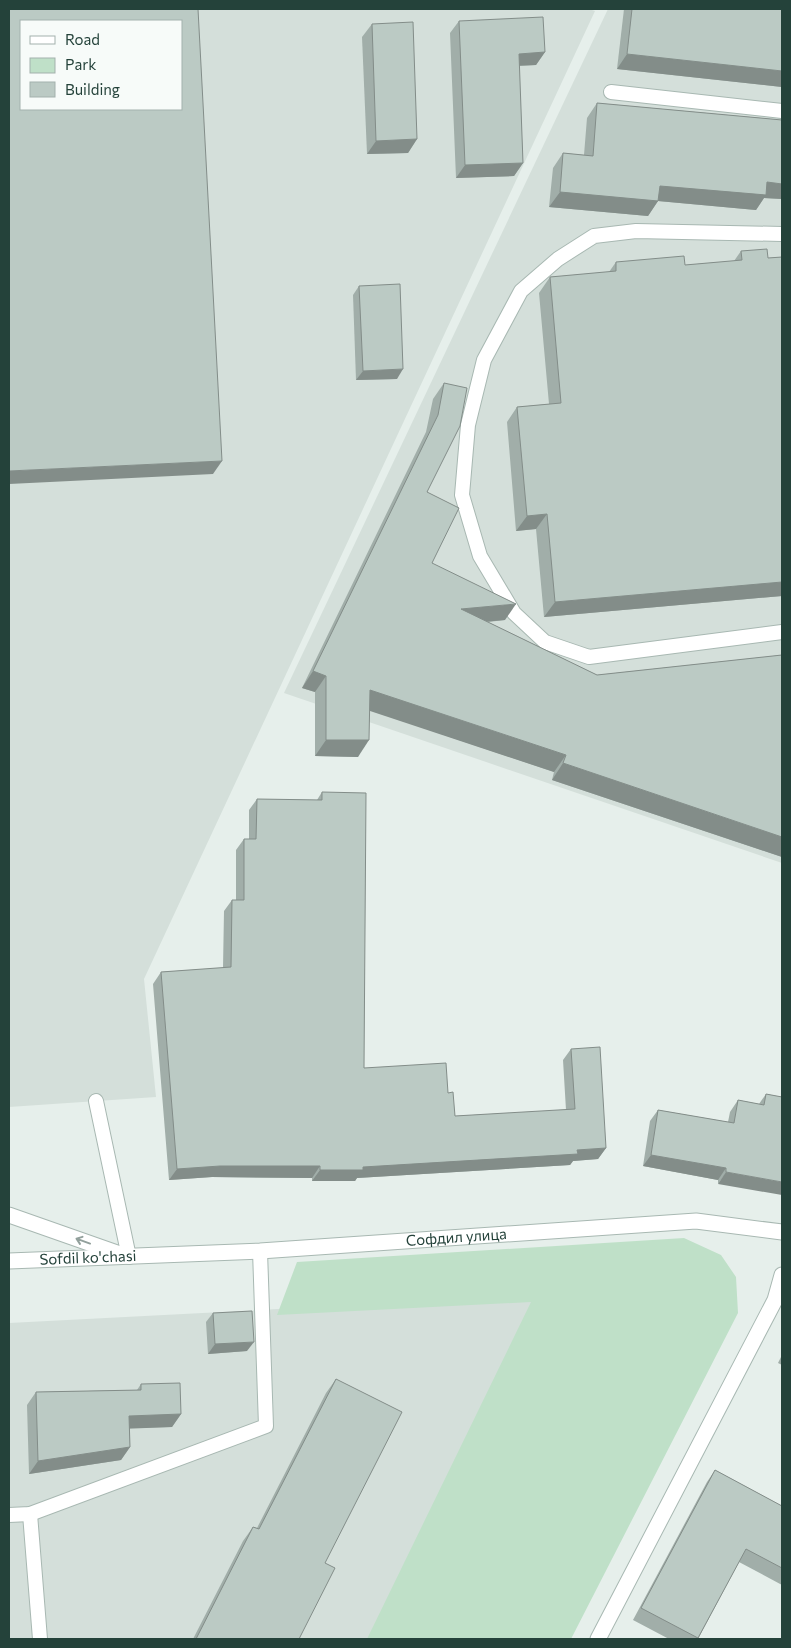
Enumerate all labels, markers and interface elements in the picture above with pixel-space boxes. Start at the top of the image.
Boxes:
legend [20,20,182,110]
text: Road [65,30,100,48]
text: Park [65,55,96,73]
text: Building [65,80,120,98]
street label: Софдил улица [405,1224,507,1249]
one-way arrow [75,1236,91,1245]
street label: Sofdil ko'chasi [39,1246,137,1268]

